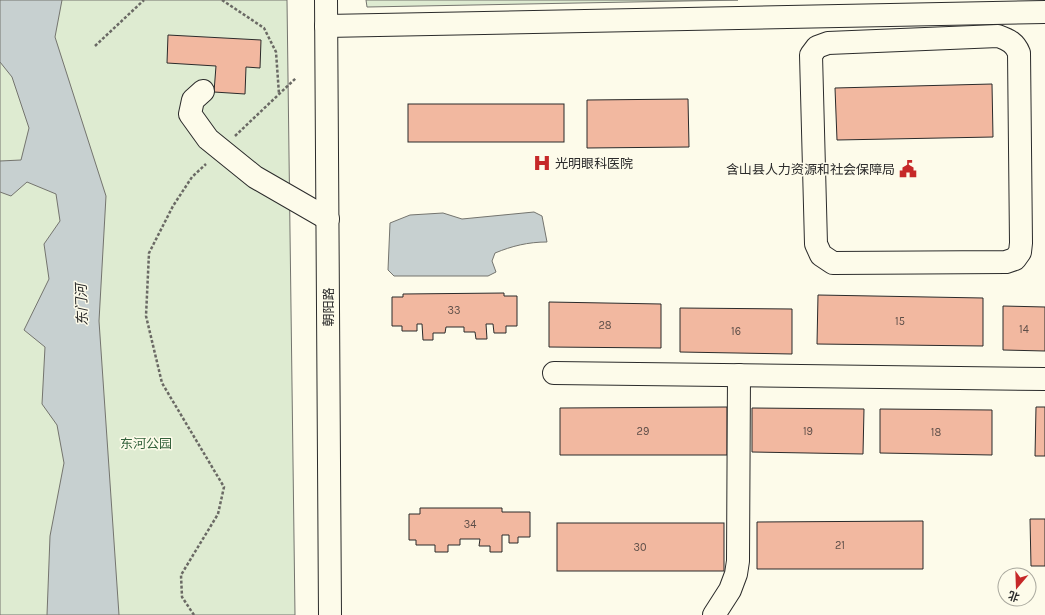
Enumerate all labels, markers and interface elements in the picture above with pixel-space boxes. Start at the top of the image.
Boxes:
hospital icon: 光明眼科医院 [532,153,552,173]
place label: 光明眼科医院 [555,156,633,171]
public building icon: 含山县人力资源和社会保障局 [898,159,918,179]
place label: 含山县人力资源和社会保障局 [726,162,895,177]
water label: 东门河 [73,281,91,326]
street label: 朝阳路 [321,287,336,327]
house number: 33 [448,304,461,317]
house number: 15 [895,315,905,328]
house number: 28 [598,319,612,332]
house number: 14 [1019,323,1029,336]
house number: 16 [731,325,741,338]
house number: 29 [637,425,649,438]
house number: 19 [803,425,813,438]
house number: 18 [931,426,941,439]
park label: 东河公园 [120,436,172,451]
house number: 34 [464,518,476,531]
house number: 21 [835,539,845,552]
house number: 30 [633,541,647,554]
north arrow [997,567,1037,607]
text: 北 [1007,588,1021,604]

